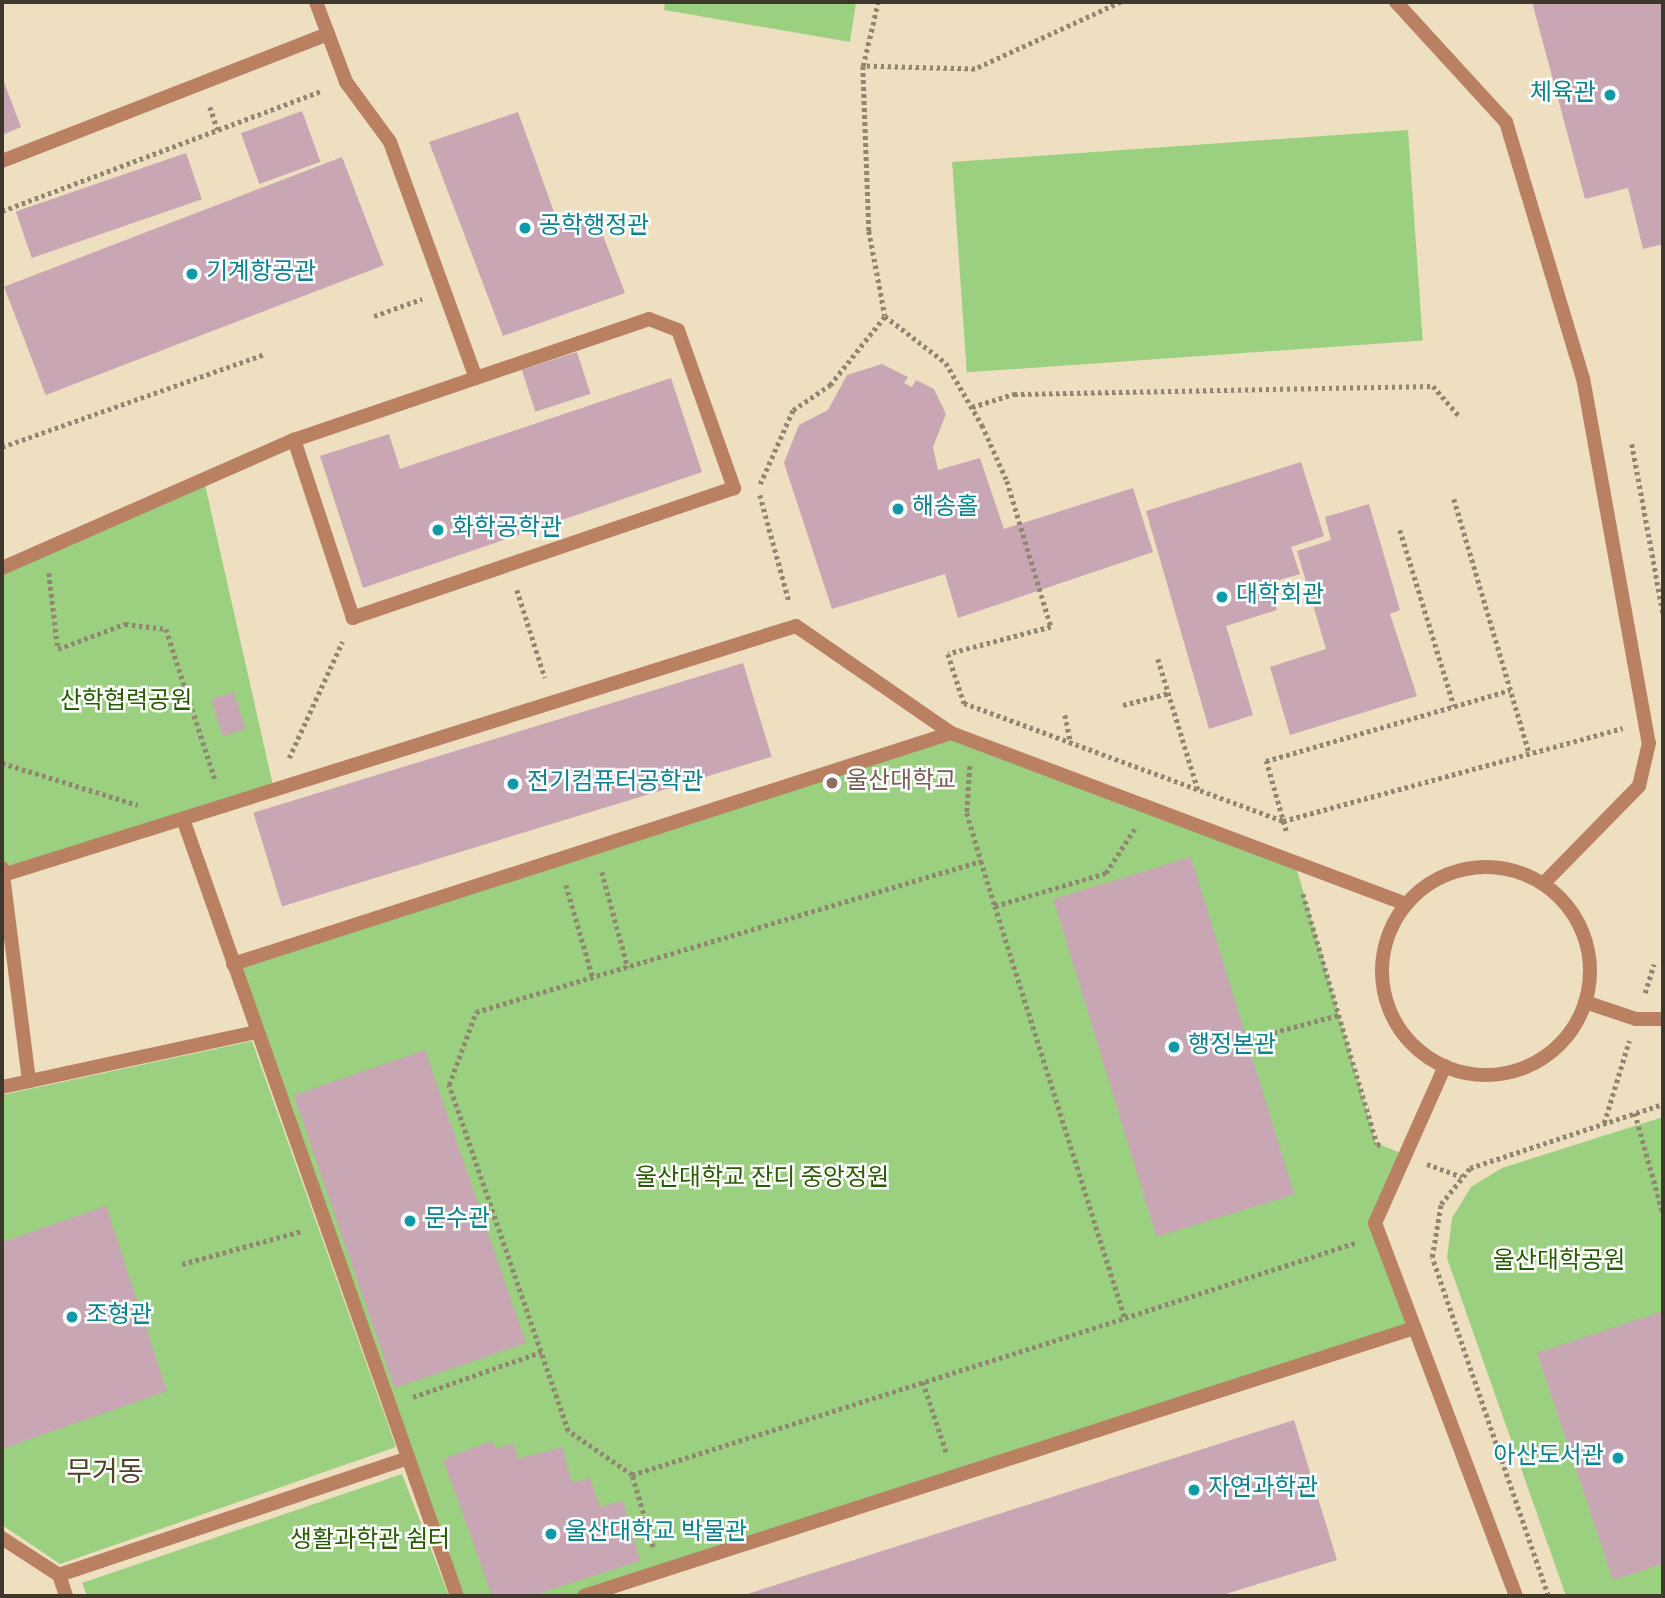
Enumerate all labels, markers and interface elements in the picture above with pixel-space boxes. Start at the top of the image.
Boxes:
place label: 체육관 [1530,81,1596,109]
marker: 체육관 [1602,87,1618,103]
place label: 공학행정관 [539,214,649,242]
marker: 공학행정관 [517,220,533,236]
place label: 기계항공관 [206,260,316,288]
marker: 기계항공관 [184,266,200,282]
place label: 해송홀 [912,495,978,523]
marker: 해송홀 [890,501,906,517]
place label: 화학공학관 [452,516,562,544]
marker: 화학공학관 [430,522,446,538]
place label: 대학회관 [1236,583,1324,611]
marker: 대학회관 [1214,589,1230,605]
park label: 산학협력공원 [60,689,192,717]
place label: 울산대학교 [846,769,956,797]
place label: 전기컴퓨터공학관 [527,770,704,798]
marker: 울산대학교 [824,775,840,791]
marker: 전기컴퓨터공학관 [505,776,521,792]
place label: 행정본관 [1188,1033,1276,1061]
marker: 행정본관 [1166,1039,1182,1055]
park label: 울산대학교 잔디 중앙정원 [635,1166,889,1194]
place label: 문수관 [424,1207,490,1235]
marker: 문수관 [402,1213,418,1229]
park label: 울산대학공원 [1493,1249,1625,1277]
place label: 조형관 [86,1303,152,1331]
marker: 조형관 [64,1309,80,1325]
place label: 아산도서관 [1494,1444,1604,1472]
marker: 아산도서관 [1610,1450,1626,1466]
district label: 무거동 [66,1457,144,1491]
place label: 자연과학관 [1208,1476,1318,1504]
marker: 자연과학관 [1186,1482,1202,1498]
place label: 울산대학교 박물관 [565,1520,747,1548]
marker: 울산대학교 박물관 [543,1526,559,1542]
park label: 생활과학관 쉼터 [290,1528,450,1556]

